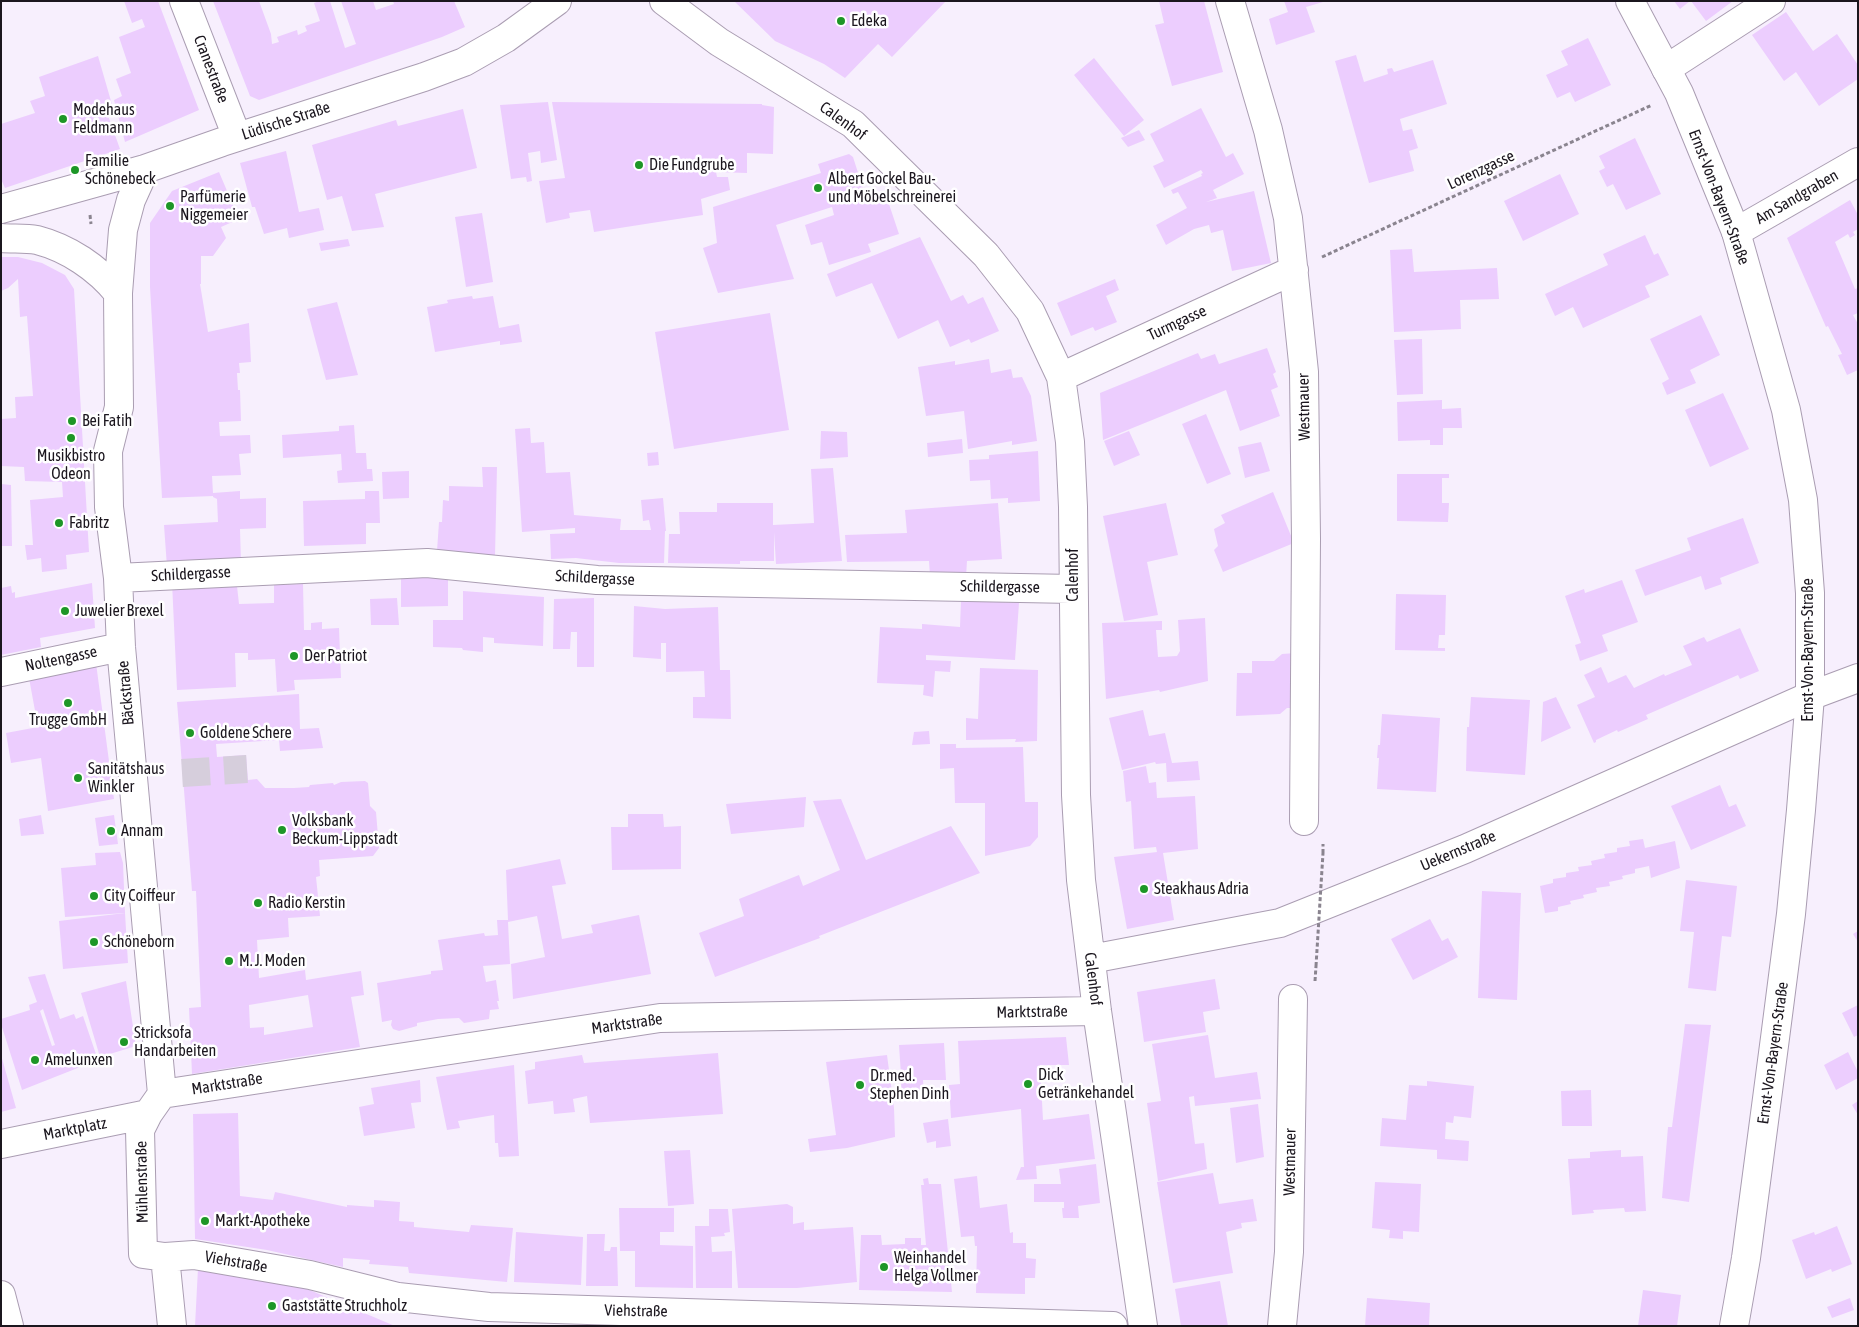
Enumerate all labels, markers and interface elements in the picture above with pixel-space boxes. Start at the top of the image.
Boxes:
place label: Edeka [851,11,887,31]
marker: Edeka [835,15,847,27]
street label: Cranestraße [189,32,233,106]
street label: Lüdische Straße [239,98,333,144]
street label: Calenhof [816,98,870,144]
place label: Modehaus Feldmann [73,100,135,138]
marker: Modehaus Feldmann [57,113,69,125]
street label: Ernst-Von-Bayern-Straße [1684,127,1754,267]
street label: Lorenzgasse [1444,146,1518,194]
place label: Familie Schönebeck [85,151,156,189]
place label: Die Fundgrube [649,155,735,175]
marker: Die Fundgrube [633,159,645,171]
marker: Familie Schönebeck [69,164,81,176]
street label: Am Sandgraben [1752,166,1842,228]
place label: Albert Gockel Bau- und Möbelschreinerei [828,169,956,207]
marker: Albert Gockel Bau- und Möbelschreinerei [812,182,824,194]
place label: Parfümerie Niggemeier [180,187,248,225]
marker: Parfümerie Niggemeier [164,200,176,212]
street label: Turmgasse [1145,301,1209,345]
street label: Westmauer [1294,373,1314,441]
place label: Bei Fatih [82,411,132,431]
marker: Bei Fatih [66,415,78,427]
marker: Musikbistro Odeon [65,432,77,444]
place label: Musikbistro Odeon [37,446,105,484]
place label: Fabritz [69,513,109,533]
marker: Fabritz [53,517,65,529]
street label: Calenhof [1063,548,1083,602]
street label: Schildergasse [151,562,231,586]
street label: Schildergasse [555,566,635,590]
street label: Schildergasse [960,577,1040,597]
street label: Ernst-Von-Bayern-Straße [1798,578,1818,722]
place label: Juwelier Brexel [75,601,164,621]
marker: Juwelier Brexel [59,605,71,617]
street label: Noltengasse [23,642,99,676]
place label: Der Patriot [304,646,367,666]
marker: Der Patriot [288,650,300,662]
street label: Bäckstraße [114,660,138,726]
marker: Trugge GmbH [62,697,74,709]
place label: Trugge GmbH [29,710,107,730]
place label: Goldene Schere [200,723,292,743]
marker: Goldene Schere [184,727,196,739]
place label: Sanitätshaus Winkler [88,759,164,797]
marker: Sanitätshaus Winkler [72,772,84,784]
place label: Volksbank Beckum-Lippstadt [292,811,398,849]
place label: Annam [121,821,163,841]
marker: Volksbank Beckum-Lippstadt [276,824,288,836]
marker: Annam [105,825,117,837]
street label: Uekernstraße [1417,827,1499,875]
place label: Steakhaus Adria [1154,879,1249,899]
marker: Steakhaus Adria [1138,883,1150,895]
place label: City Coiffeur [104,886,175,906]
marker: City Coiffeur [88,890,100,902]
place label: Radio Kerstin [268,893,346,913]
marker: Radio Kerstin [252,897,264,909]
place label: Schöneborn [104,932,175,952]
marker: Schöneborn [88,936,100,948]
place label: M. J. Moden [239,951,305,971]
street label: Calenhof [1080,951,1106,1007]
marker: M. J. Moden [223,955,235,967]
street label: Ernst-Von-Bayern-Straße [1754,981,1792,1125]
street label: Marktstraße [996,1002,1068,1022]
street label: Marktstraße [590,1010,664,1038]
place label: Stricksofa Handarbeiten [134,1023,216,1061]
marker: Stricksofa Handarbeiten [118,1036,130,1048]
place label: Amelunxen [45,1050,113,1070]
marker: Amelunxen [29,1054,41,1066]
place label: Dick Getränkehandel [1038,1065,1134,1103]
place label: Dr.med. Stephen Dinh [870,1066,949,1104]
street label: Marktstraße [190,1069,264,1099]
marker: Dick Getränkehandel [1022,1078,1034,1090]
marker: Dr.med. Stephen Dinh [854,1079,866,1091]
street label: Marktplatz [42,1113,108,1145]
street label: Westmauer [1280,1128,1300,1196]
street label: Mühlenstraße [132,1141,152,1223]
place label: Markt-Apotheke [215,1211,310,1231]
marker: Markt-Apotheke [199,1215,211,1227]
street label: Viehstraße [203,1247,269,1277]
place label: Weinhandel Helga Vollmer [894,1248,978,1286]
marker: Weinhandel Helga Vollmer [878,1261,890,1273]
place label: Gaststätte Struchholz [282,1296,407,1316]
marker: Gaststätte Struchholz [266,1300,278,1312]
street label: Viehstraße [604,1301,668,1321]

